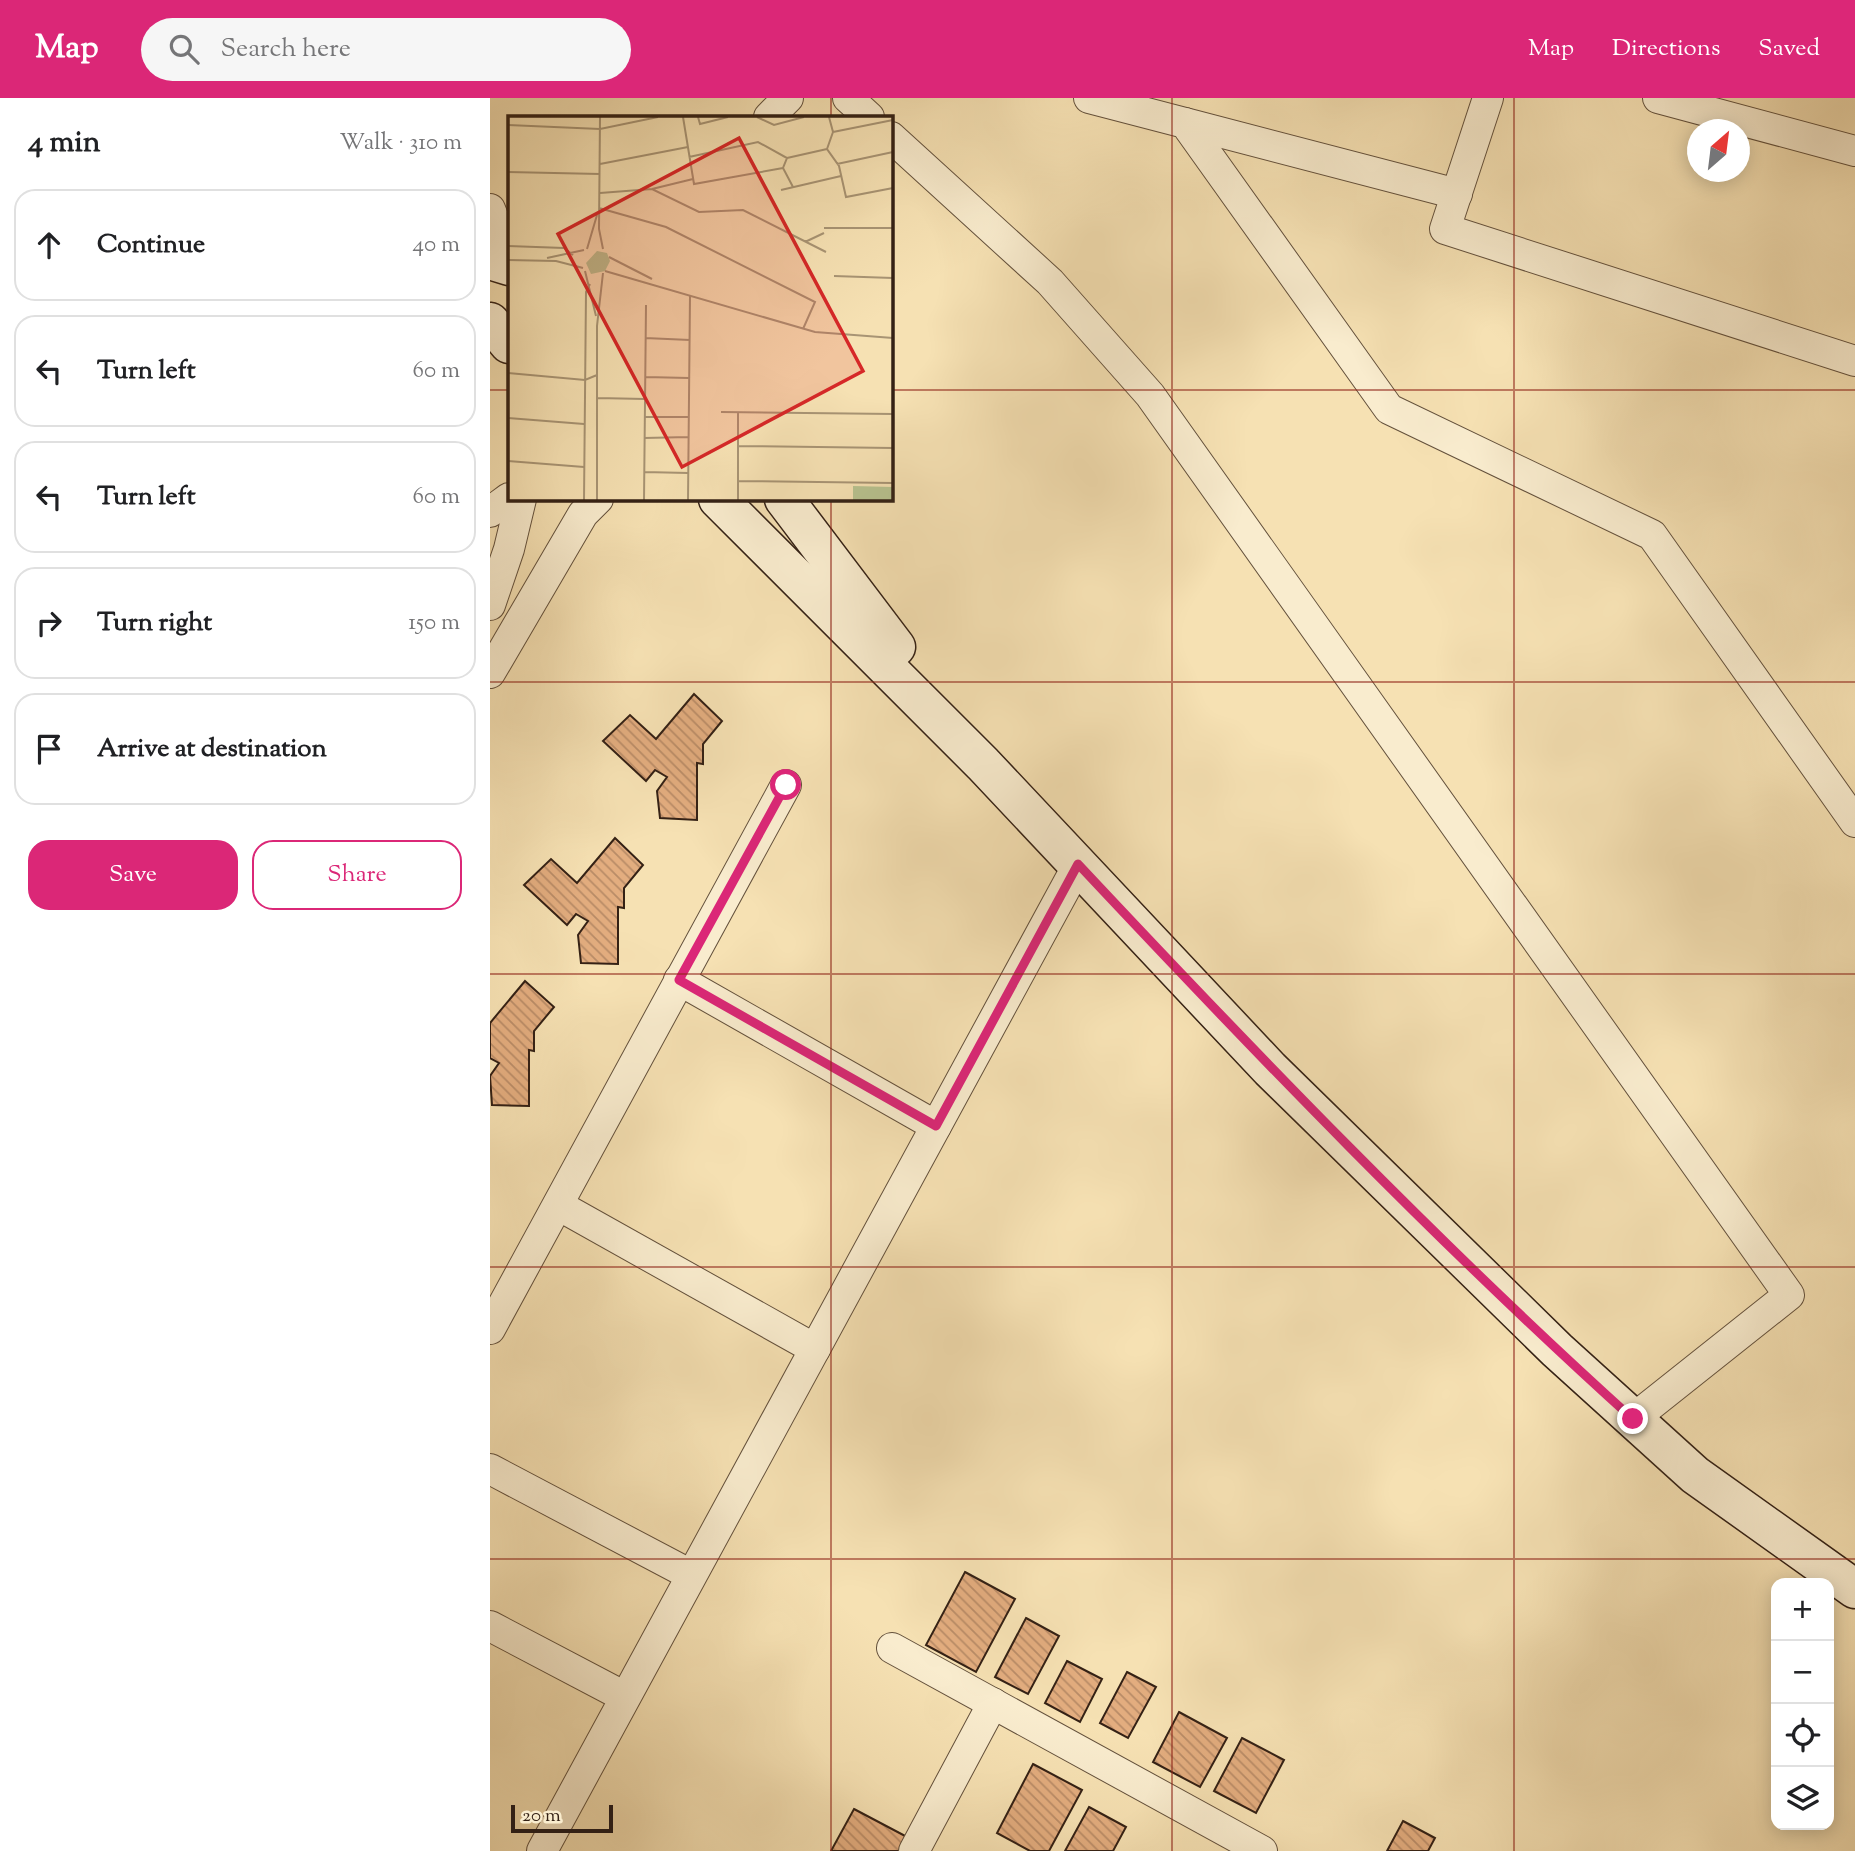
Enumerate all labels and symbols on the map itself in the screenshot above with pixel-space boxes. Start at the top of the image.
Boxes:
inset map [508,116,892,500]
north arrow [1687,119,1750,182]
route start [770,769,801,800]
route end [1617,1403,1648,1434]
scale bar [511,1802,612,1834]

